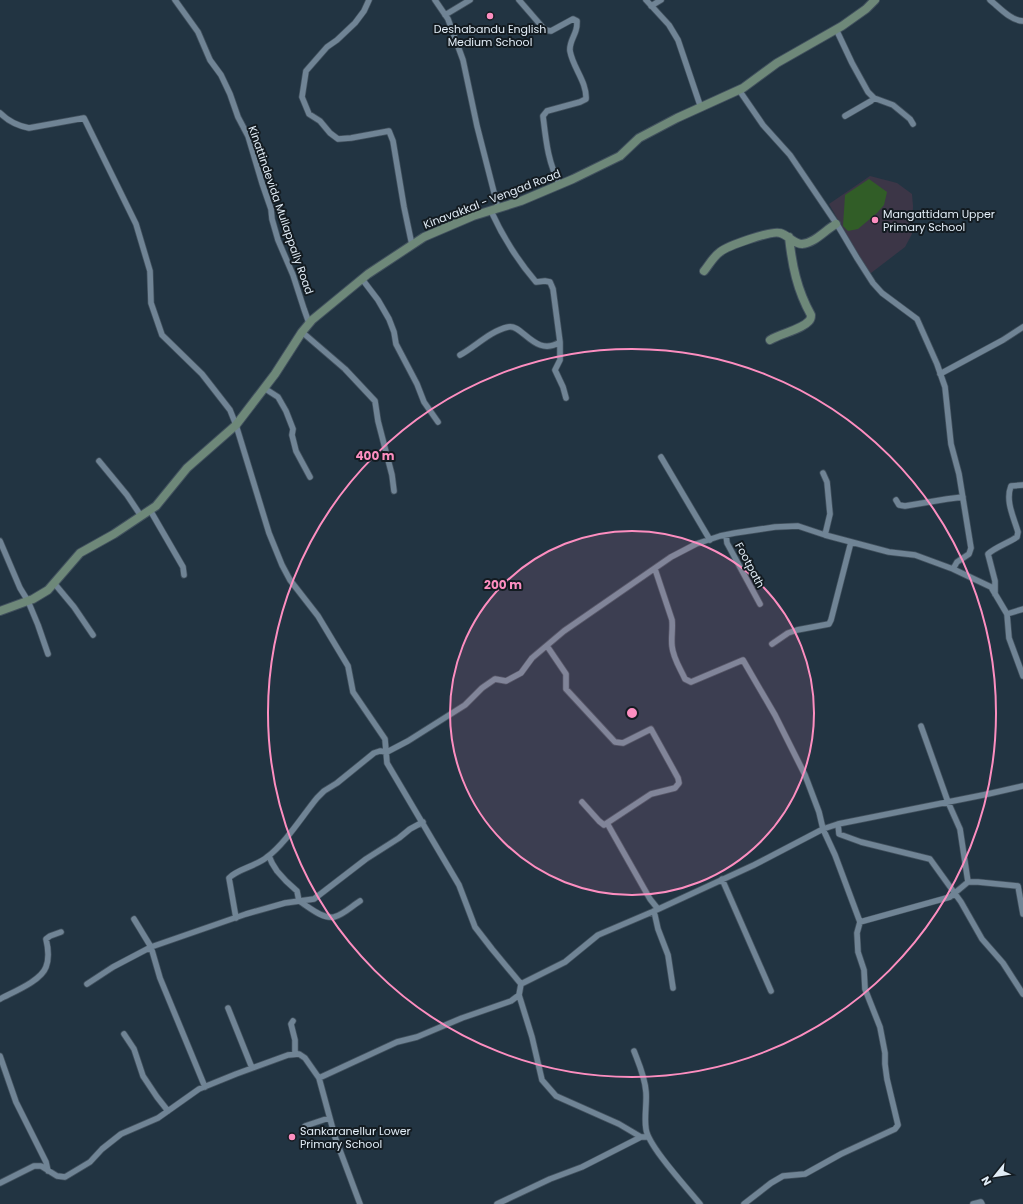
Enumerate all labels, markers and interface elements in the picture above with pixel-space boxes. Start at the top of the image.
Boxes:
marker: Deshabandu English Medium School [485,11,495,21]
place label: Deshabandu English Medium School [434,21,546,50]
street label: Kinattindevida Mullappally Road [245,124,317,296]
street label: Kinavakkal - Vengad Road [421,165,563,233]
place label: Mangattidam Upper Primary School [883,206,995,235]
marker: Mangattidam Upper Primary School [870,215,880,225]
text: 400 m [355,447,395,464]
street label: Footpath [731,539,769,591]
text: 200 m [484,576,522,593]
centre of rings [625,706,639,720]
place label: Sankaranellur Lower Primary School [300,1123,411,1152]
marker: Sankaranellur Lower Primary School [287,1132,297,1142]
north arrow [975,1156,1015,1196]
text: N [977,1173,995,1189]

